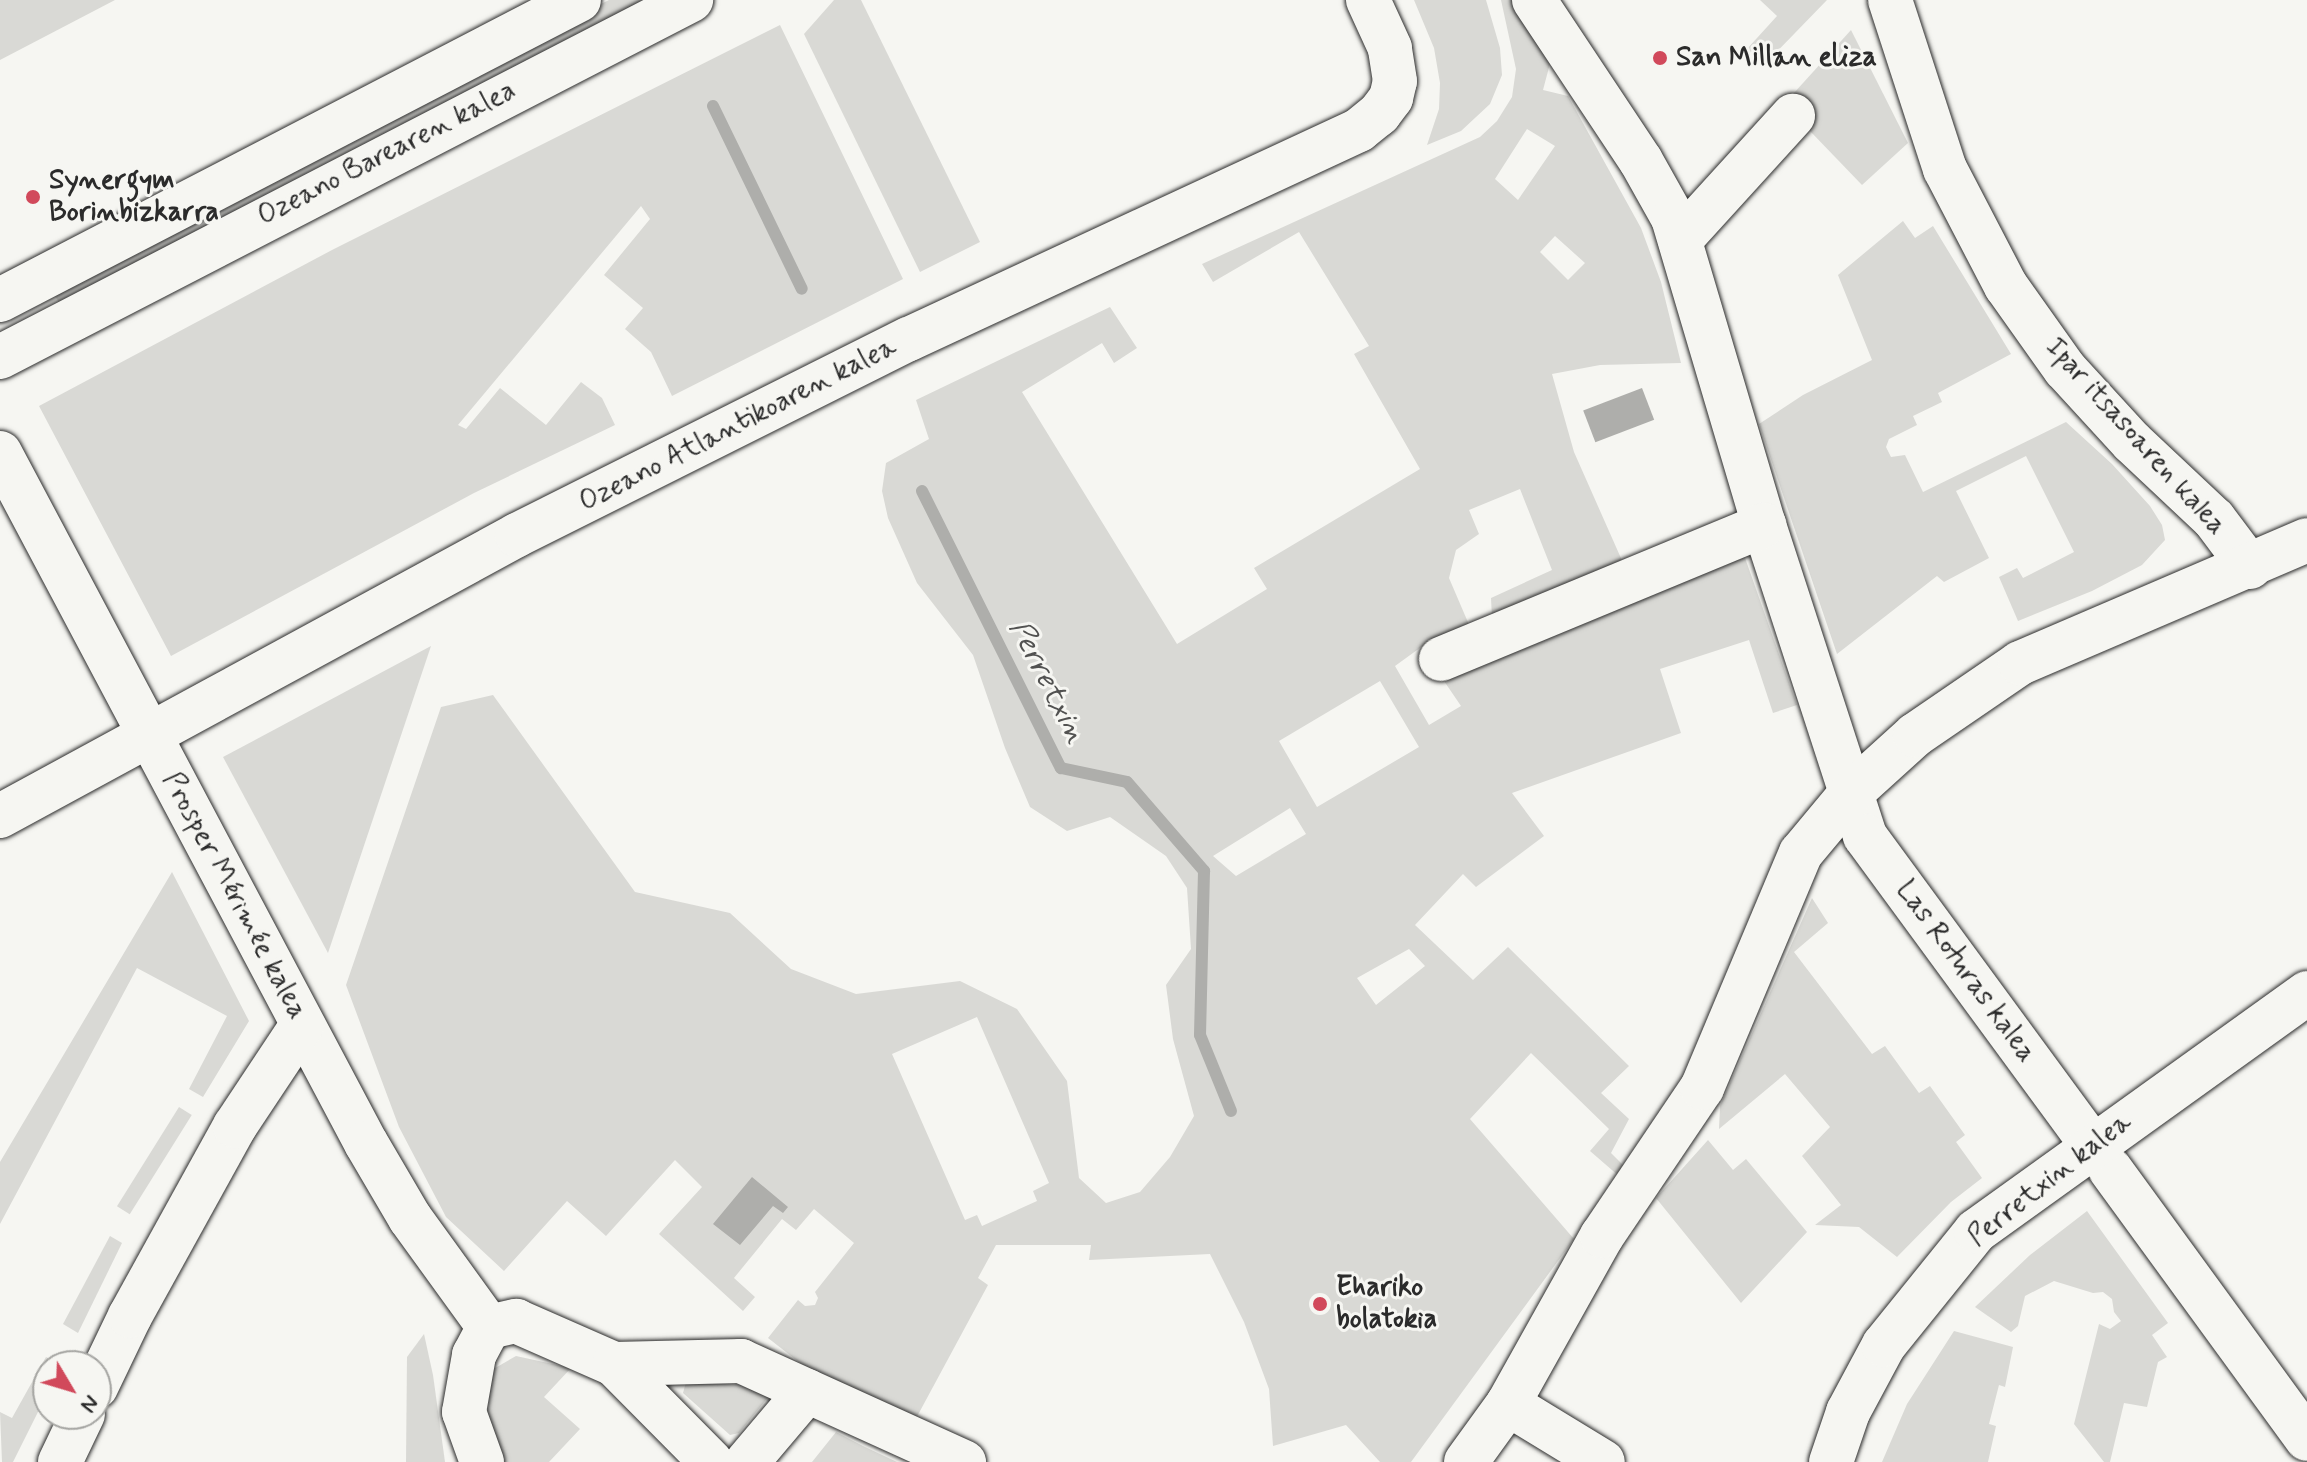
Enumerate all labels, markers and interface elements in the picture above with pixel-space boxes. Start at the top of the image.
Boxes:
place label: San Millan eliza [1676,41,1866,75]
marker: San Millan eliza [1651,49,1669,67]
street label: Ozeano Barearen kalea [254,75,520,233]
place label: Synergym Borinbizkarra [49,164,219,230]
marker: Synergym Borinbizkarra [24,188,42,206]
street label: Ozeano Atlantikoaren kalea [575,331,901,519]
street label: Ipar itsasoaren kalea [2037,331,2233,543]
water label: Perretxin [1001,614,1093,750]
street label: Prosper Mérimée kalea [154,765,314,1027]
street label: Las Roturas kalea [1887,874,2043,1070]
street label: Perretxin kalea [1962,1106,2138,1254]
place label: Ehariko bolatokia [1336,1271,1437,1337]
marker: Ehariko bolatokia [1311,1295,1329,1313]
north arrow [32,1350,112,1430]
text: N [74,1389,105,1418]

